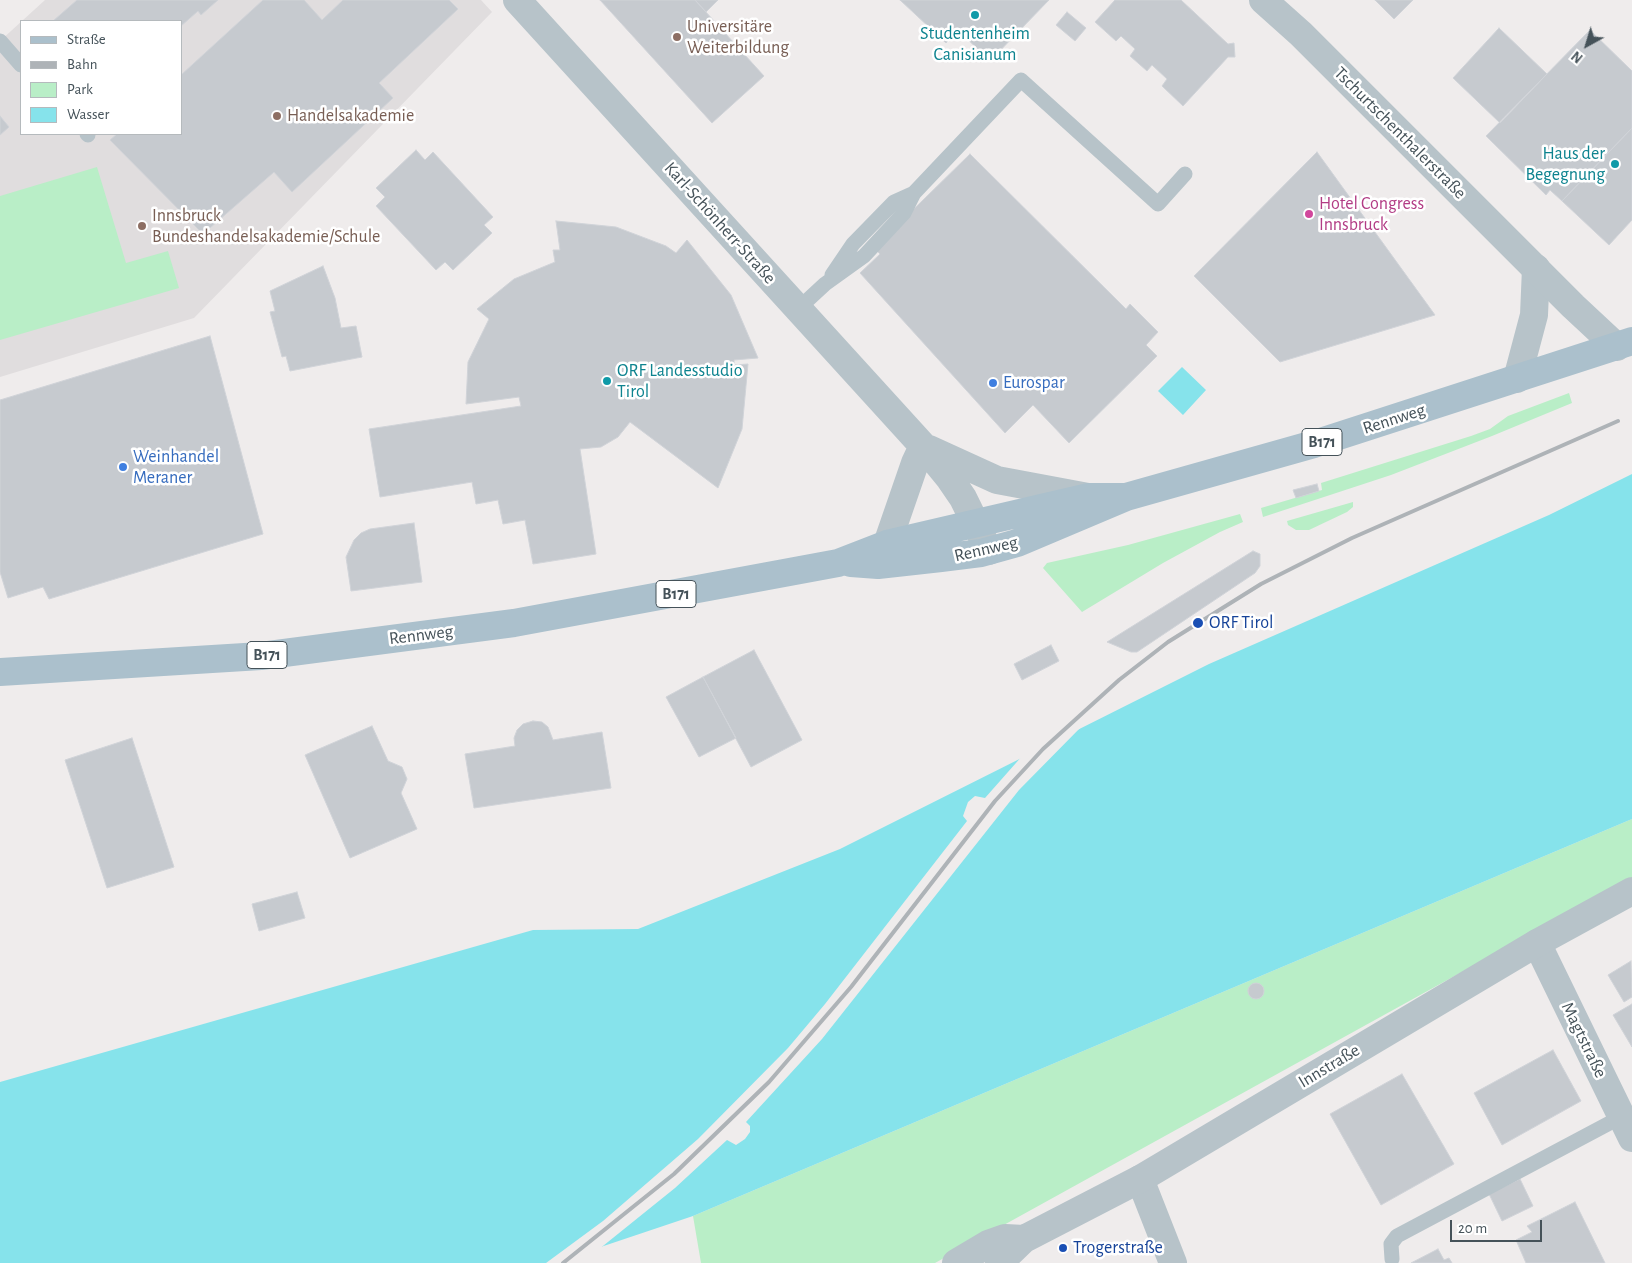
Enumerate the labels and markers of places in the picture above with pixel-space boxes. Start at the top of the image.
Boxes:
marker: Studentenheim Canisianum [969,9,981,21]
place label: Universitäre Weiterbildung [687,16,789,58]
place label: Studentenheim Canisianum [920,23,1030,66]
marker: Universitäre Weiterbildung [671,31,683,43]
place label: Handelsakademie [287,105,414,127]
marker: Handelsakademie [271,110,283,122]
place label: Haus der Begegnung [1525,143,1605,186]
marker: Haus der Begegnung [1609,158,1621,170]
place label: Hotel Congress Innsbruck [1319,193,1424,235]
place label: Innsbruck Bundeshandelsakademie/Schule [152,205,380,248]
marker: Hotel Congress Innsbruck [1303,208,1315,220]
marker: Innsbruck Bundeshandelsakademie/Schule [136,220,148,232]
place label: ORF Landesstudio Tirol [617,360,742,402]
place label: Eurospar [1003,372,1065,394]
marker: ORF Landesstudio Tirol [601,375,613,387]
marker: Eurospar [987,377,999,389]
place label: Weinhandel Meraner [133,446,219,488]
marker: Weinhandel Meraner [117,461,129,473]
place label: ORF Tirol [1209,612,1273,634]
marker: ORF Tirol [1191,616,1205,630]
place label: Trogerstraße [1073,1237,1163,1259]
marker: Trogerstraße [1057,1242,1069,1254]

